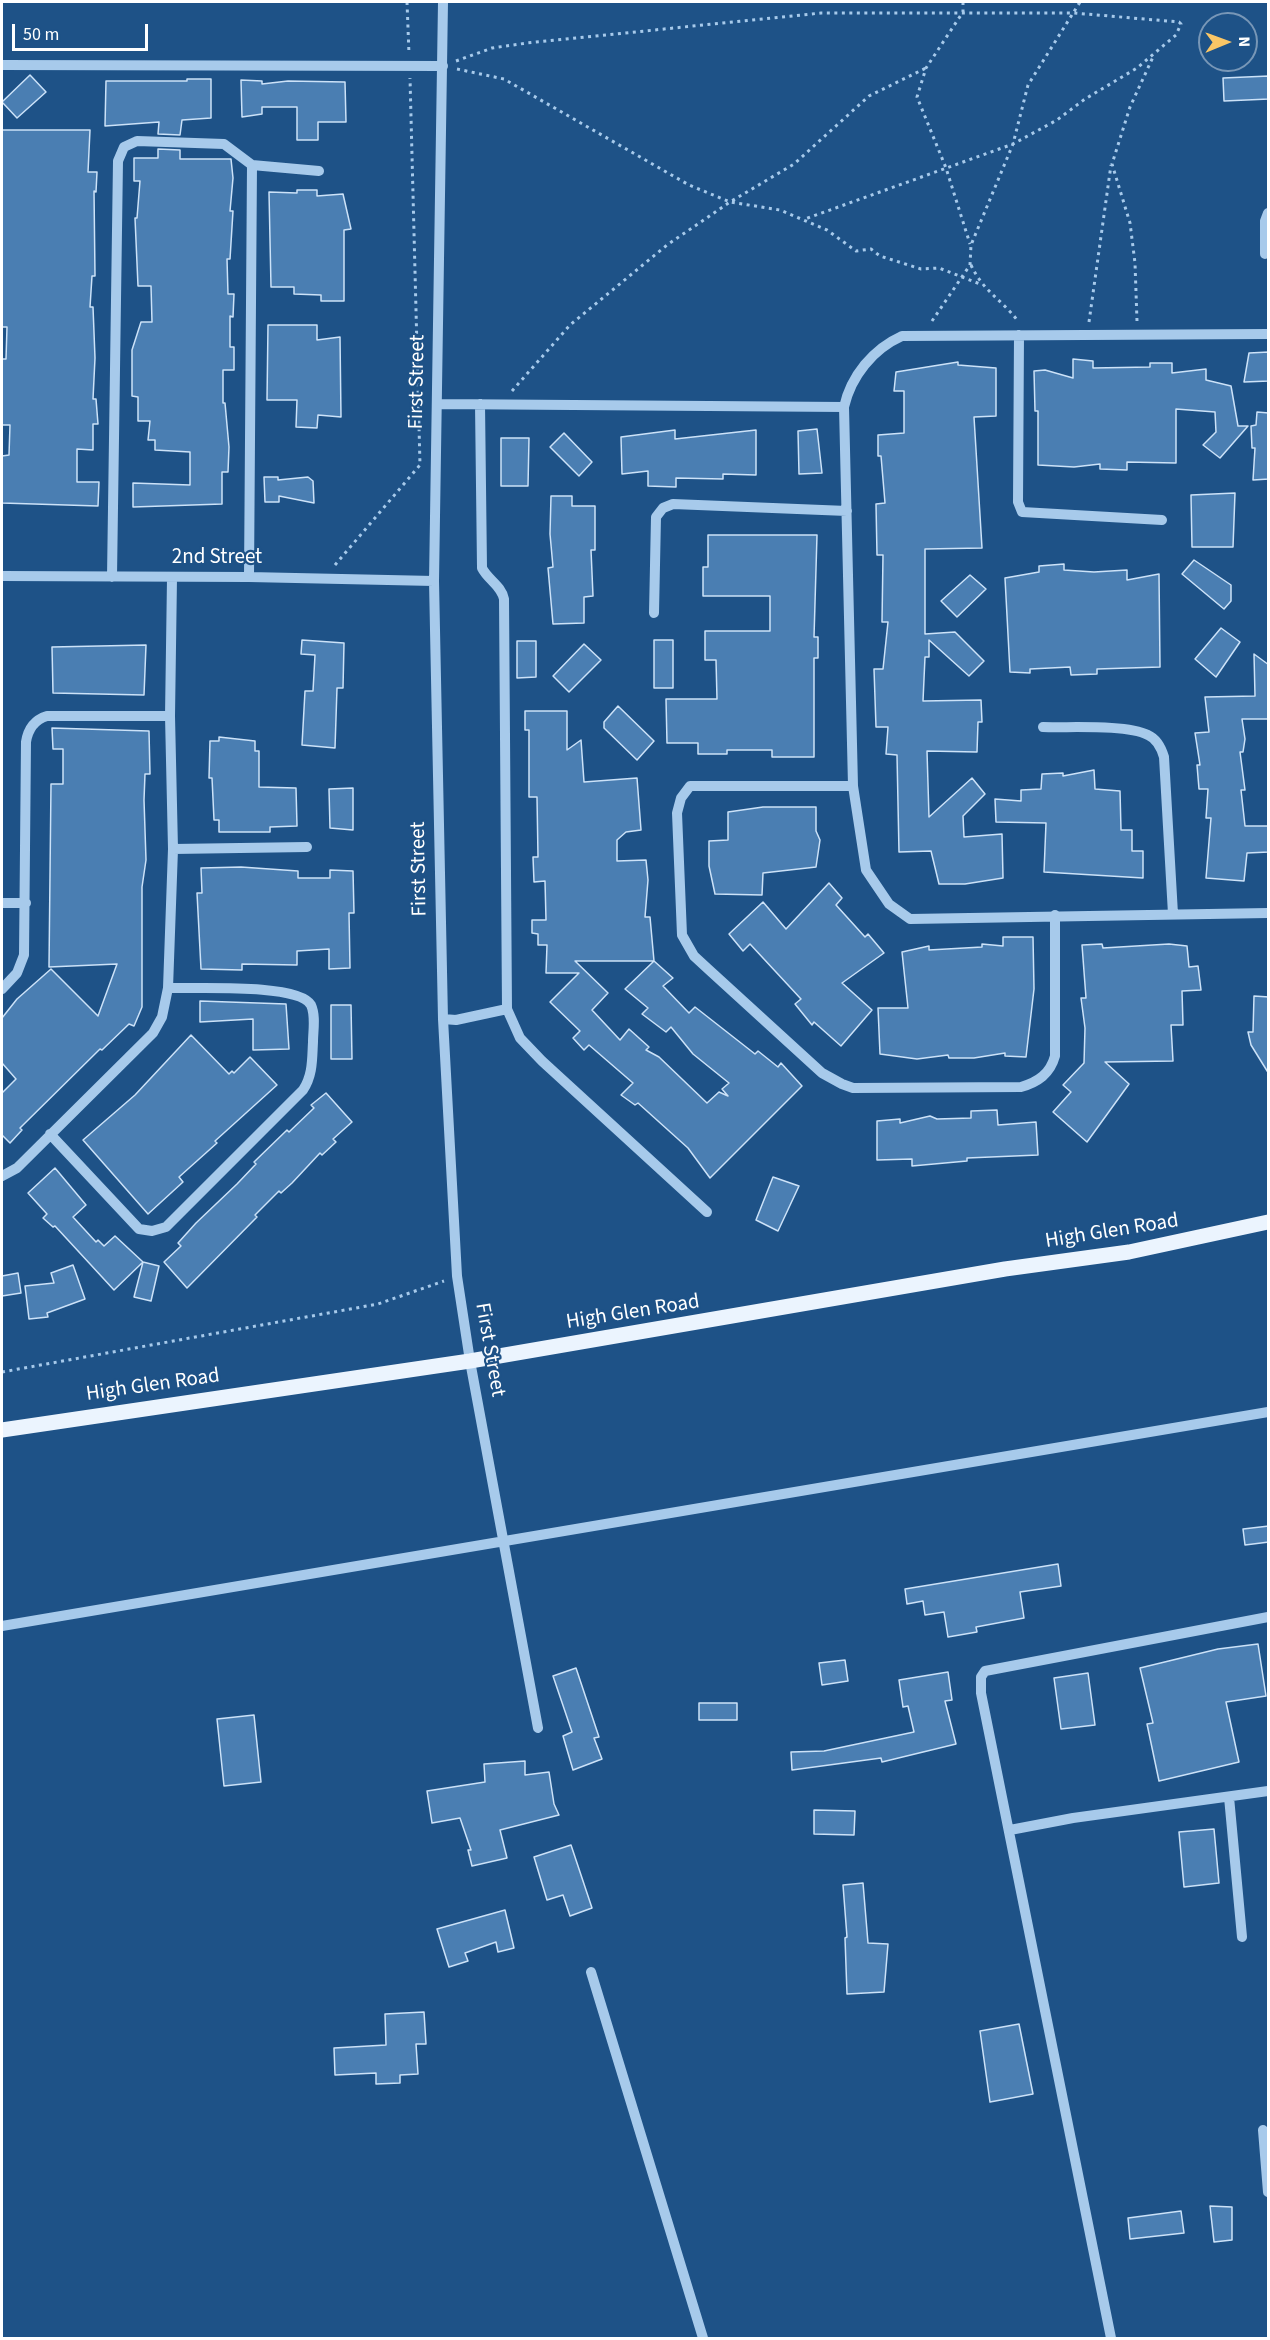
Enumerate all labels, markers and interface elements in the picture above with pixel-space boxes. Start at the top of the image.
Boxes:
scale bar [15,12,152,50]
north arrow [1198,12,1258,72]
text: 50 m [23,22,59,47]
text: N [1233,36,1255,47]
street label: First Street [405,334,431,430]
street label: 2nd Street [172,545,262,571]
street label: First Street [407,821,433,917]
street label: High Glen Road [1044,1209,1180,1255]
street label: High Glen Road [565,1290,701,1336]
street label: First Street [468,1301,510,1399]
street label: High Glen Road [85,1364,221,1408]

